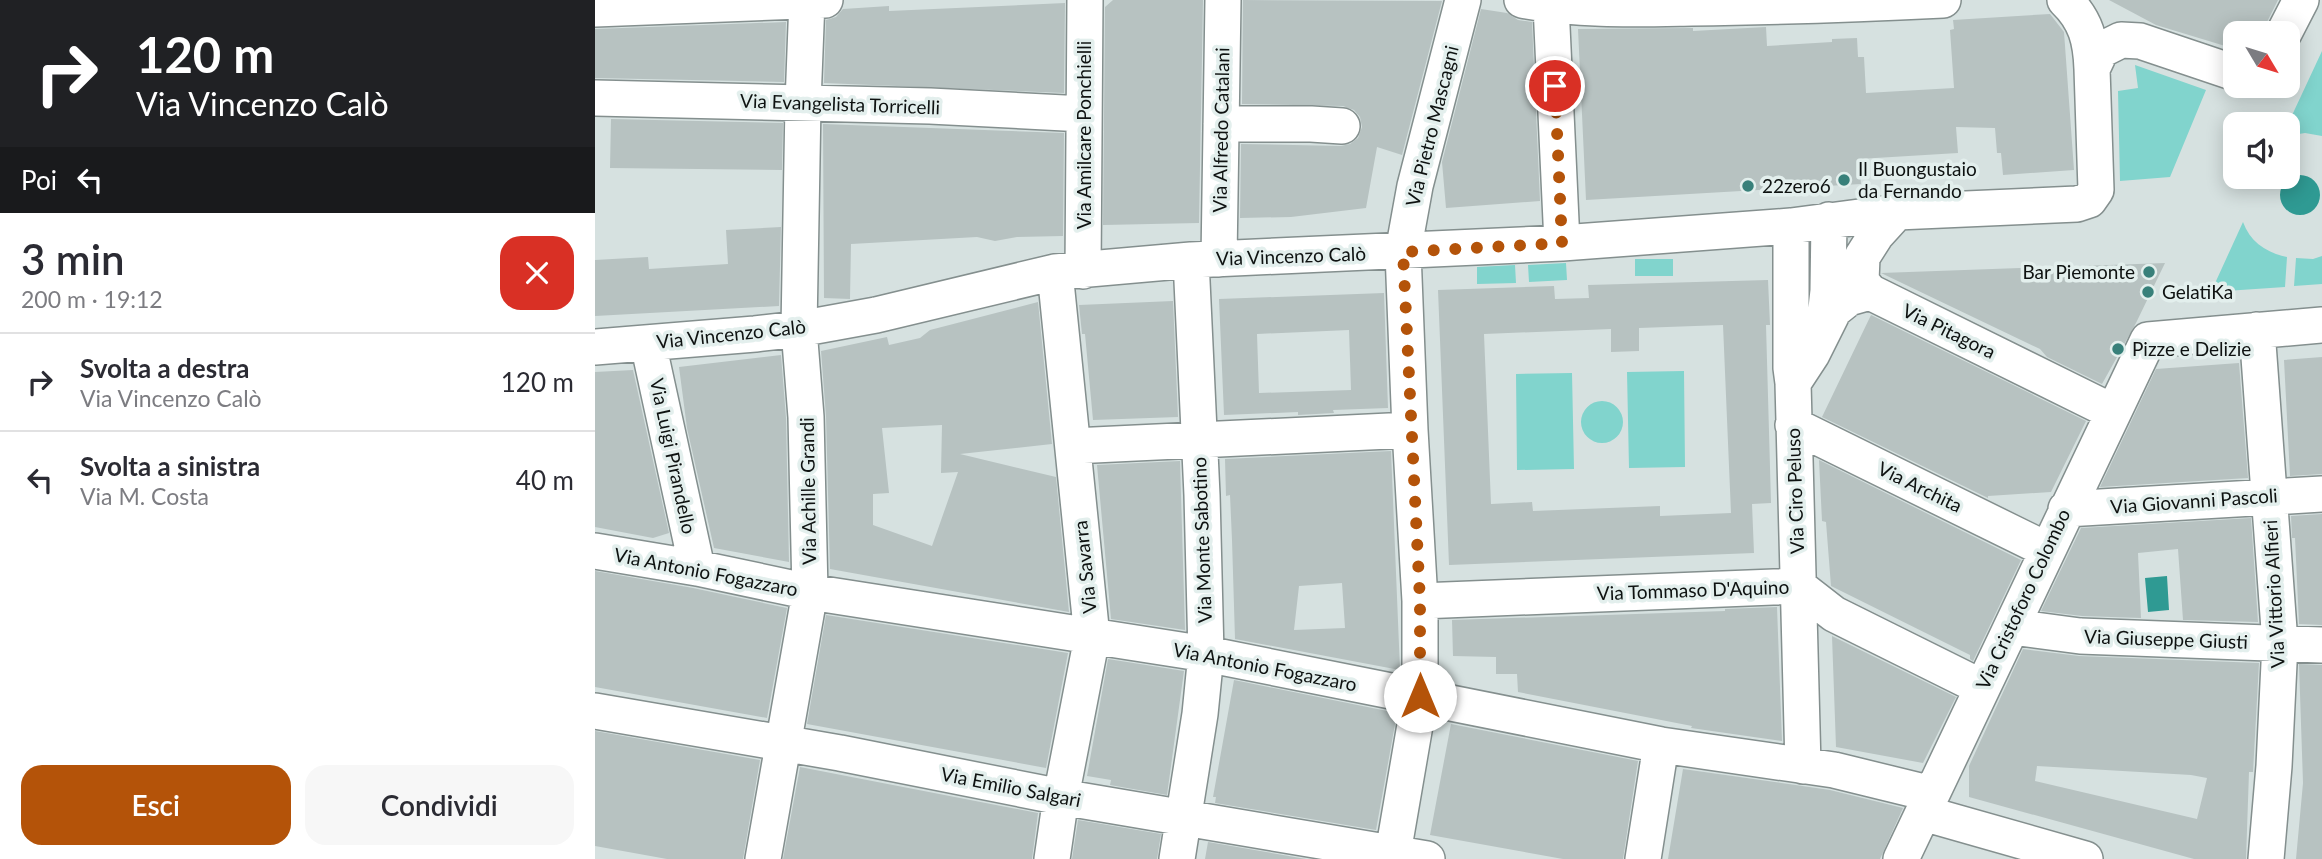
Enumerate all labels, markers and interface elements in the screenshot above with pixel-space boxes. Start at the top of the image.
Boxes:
north arrow [2223,21,2299,98]
map controls [2223,21,2300,189]
text: 120 m [136,25,274,83]
icon: right [21,28,112,119]
street label: Via Amilcare Ponchielli [1072,41,1095,229]
street label: Via Pietro Mascagni [1400,43,1463,209]
street label: Via Alfredo Catalani [1208,47,1233,213]
pin [1525,56,1585,116]
icon: arrive [1536,67,1574,105]
text: Via Vincenzo Calò [136,84,389,123]
street label: Via Evangelista Torricelli [740,89,940,118]
button: sound [2223,112,2300,189]
place label: Il Buongustaio da Fernando [1858,157,1977,202]
icon: left [71,161,109,199]
text: Poi [21,164,57,196]
marker: Il Buongustaio da Fernando [1836,172,1852,188]
place label: 22zero6 [1762,174,1831,197]
marker: 22zero6 [1740,178,1756,194]
text: 3 min [21,234,125,284]
button: close [500,236,574,310]
street label: Via Vincenzo Calò [1216,241,1366,270]
place label: Bar Piemonte [2022,260,2135,283]
marker: Bar Piemonte [2141,264,2157,280]
place label: GelatiKa [2162,280,2233,303]
marker: GelatiKa [2140,284,2156,300]
text: 200 m · 19:12 [21,285,163,313]
street label: Via Pitagora [1899,298,1999,363]
street label: Via Vincenzo Calò [655,314,807,353]
place label: Pizze e Delizie [2132,337,2251,360]
marker: Pizze e Delizie [2110,341,2126,357]
text: Svolta a destra [80,352,250,384]
icon: right [21,363,59,401]
text: 120 m [501,366,574,398]
street label: Via Luigi Pirandello [646,376,701,536]
text: Via Vincenzo Calò [80,384,262,412]
street label: Via Achille Grandi [795,417,820,565]
street label: Via Ciro Peluso [1781,428,1808,554]
text: Svolta a sinistra [80,450,260,482]
street label: Via Archita [1874,456,1966,517]
street label: Via Monte Sabotino [1187,457,1216,623]
icon: left [21,461,59,499]
text: 40 m [516,464,574,496]
text: Via M. Costa [80,482,209,510]
street label: Via Giovanni Pascoli [2109,483,2278,518]
street label: Via Cristoforo Colombo [1971,505,2074,693]
street label: Via Savarra [1068,519,1101,615]
street label: Via Vittorio Alfieri [2258,519,2289,669]
street label: Via Antonio Fogazzaro [612,542,800,601]
street label: Via Tommaso D'Aquino [1596,575,1790,604]
street label: Via Giuseppe Giusti [2084,624,2248,653]
street label: Via Antonio Fogazzaro [1171,637,1359,696]
position arrow [1383,659,1457,733]
street label: Via Emilio Salgari [939,762,1083,811]
button: Esci [21,765,291,845]
button: Condividi [305,765,574,845]

